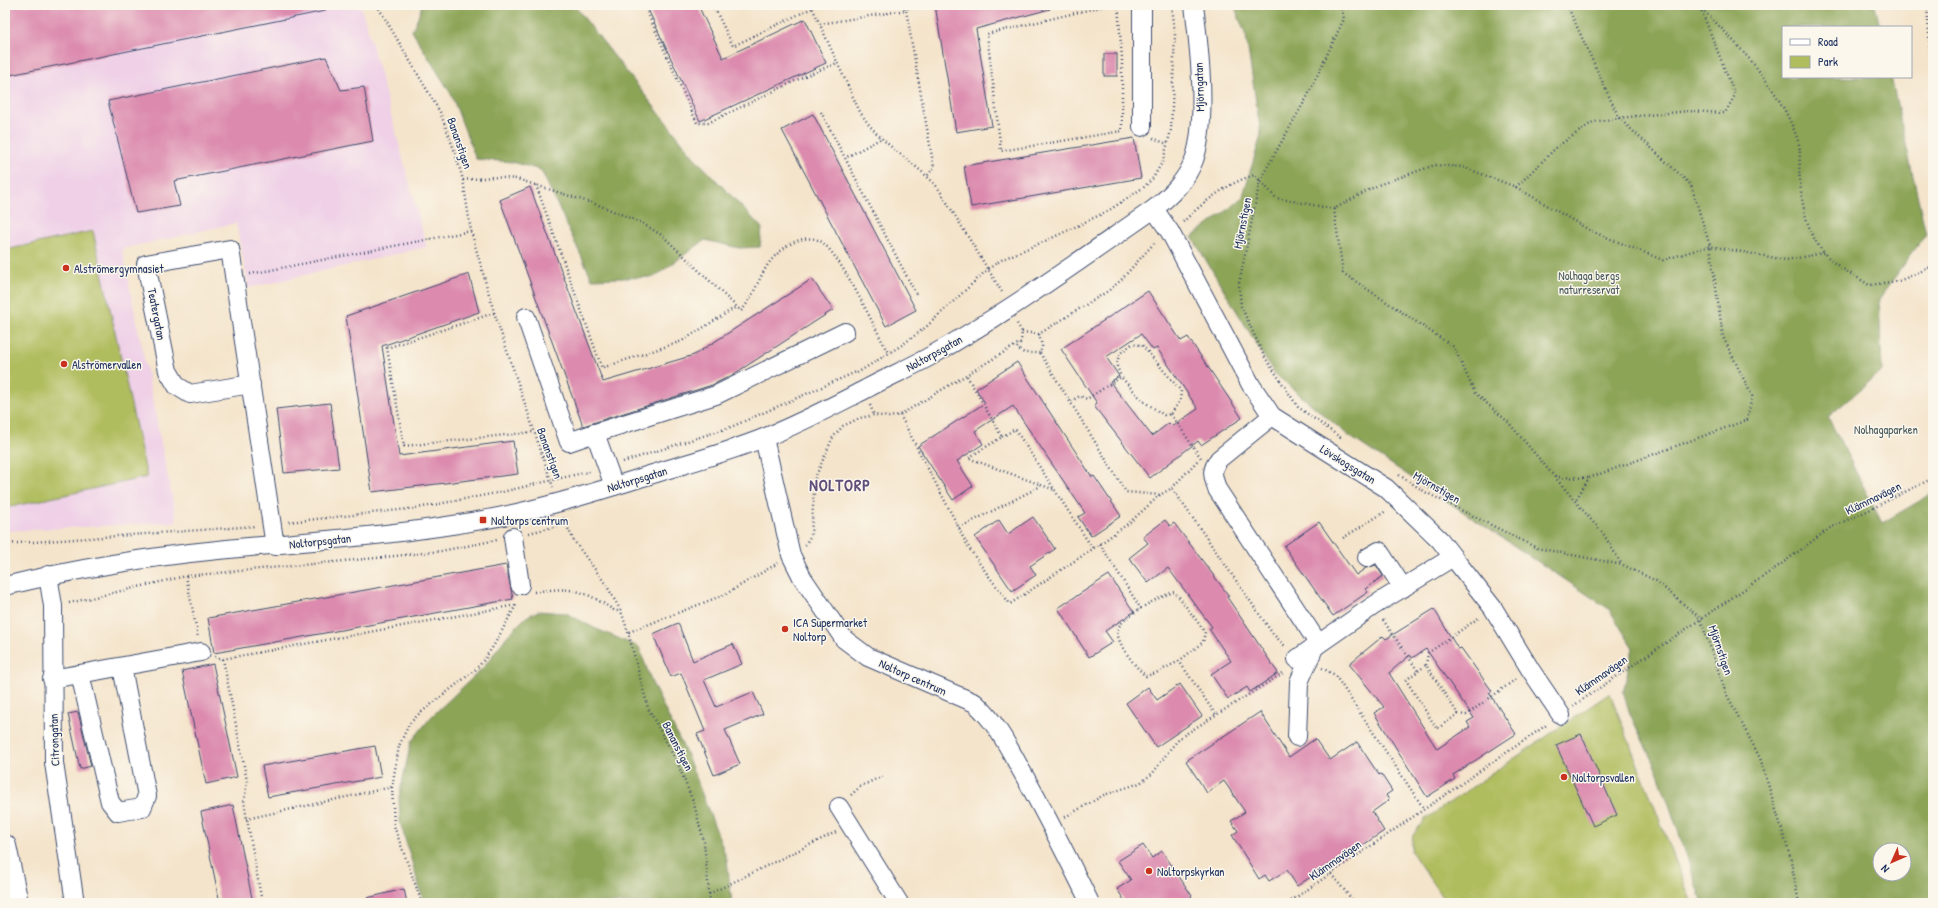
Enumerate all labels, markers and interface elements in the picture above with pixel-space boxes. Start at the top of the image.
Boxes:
legend [1782,26,1912,78]
text: Road [1818,33,1838,50]
text: Park [1818,53,1838,70]
street label: Mjörngatan [1190,62,1208,112]
street label: Bananstigen [443,115,477,171]
street label: Mjörnstigen [1229,196,1255,250]
place label: Alströmergymnasiet [74,260,165,277]
marker: Alströmergymnasiet [61,263,71,273]
park label: Nolhaga bergs naturreservat [1558,267,1620,298]
street label: Teatergatan [144,286,170,342]
street label: Noltorpsgatan [903,331,965,375]
place label: Alströmervallen [72,356,142,373]
marker: Alströmervallen [59,359,69,369]
park label: Nolhagaparken [1854,421,1918,438]
street label: Bananstigen [533,425,567,481]
street label: Lövskogsgatan [1317,440,1379,488]
street label: Noltorpsgatan [605,462,669,496]
street label: Mjörnstigen [1410,467,1464,507]
district label: NOLTORP [809,474,871,496]
street label: Klämmavägen [1842,477,1904,519]
place label: Noltorps centrum [491,512,568,529]
marker: Noltorps centrum [478,515,488,525]
street label: Noltorpsgatan [288,529,352,553]
place label: ICA Supermarket Noltorp [793,614,868,645]
street label: Mjörnstigen [1705,623,1737,677]
marker: ICA Supermarket Noltorp [780,624,790,634]
street label: Klämmavägen [1571,651,1631,699]
street label: Noltorp centrum [876,654,950,700]
street label: Citrongatan [45,713,63,767]
street label: Bananstigen [658,718,698,774]
place label: Noltorpsvallen [1572,769,1635,786]
marker: Noltorpsvallen [1559,772,1569,782]
street label: Klämmavägen [1305,836,1365,884]
north arrow [1872,842,1912,882]
text: N [1878,862,1892,876]
place label: Noltorpskyrkan [1157,863,1225,880]
marker: Noltorpskyrkan [1144,866,1154,876]

